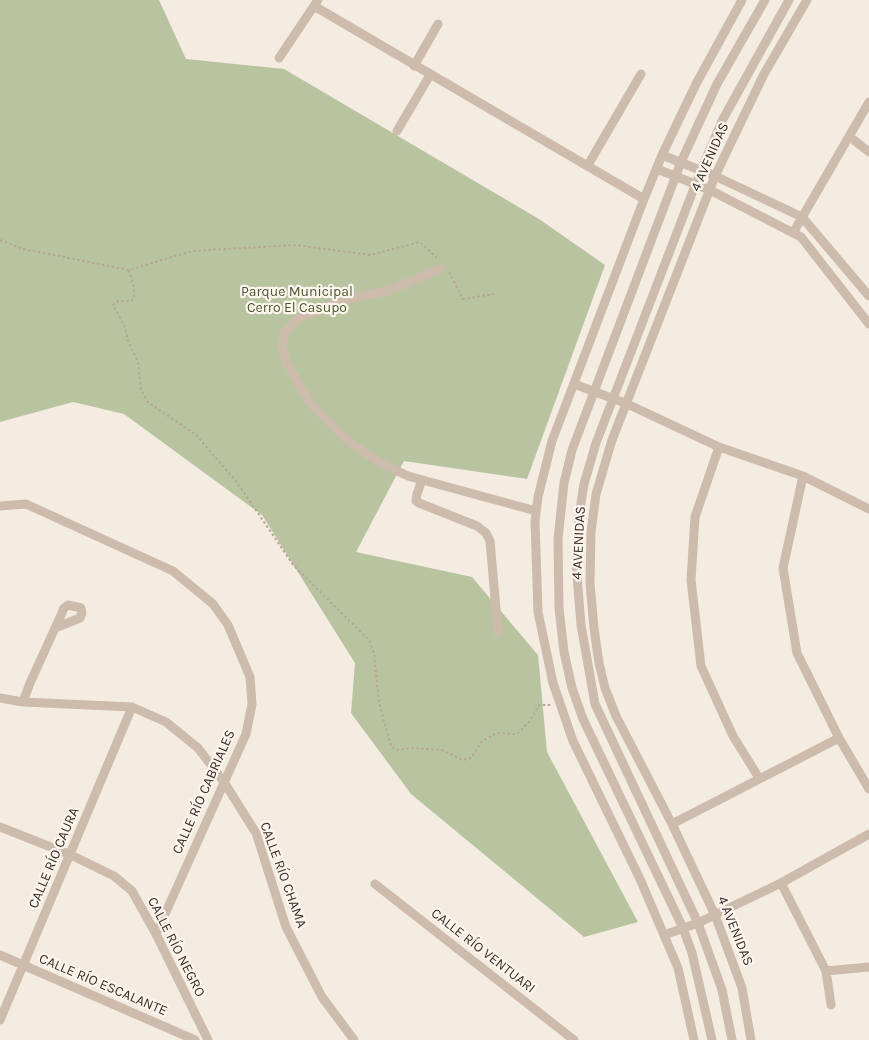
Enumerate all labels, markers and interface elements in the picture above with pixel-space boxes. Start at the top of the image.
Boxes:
street label: 4 AVENIDAS [687,120,733,194]
park label: Parque Municipal Cerro El Casupo [241,284,353,316]
street label: 4 AVENIDAS [569,506,589,580]
street label: CALLE RÍO CABRIALES [169,727,239,857]
street label: CALLE RÍO CAURA [25,805,83,911]
street label: CALLE RÍO CHAMA [256,820,310,930]
street label: CALLE RÍO NEGRO [144,894,208,1000]
street label: 4 AVENIDAS [713,894,757,968]
street label: CALLE RÍO VENTUARI [427,905,539,997]
street label: CALLE RÍO ESCALANTE [36,950,170,1020]

